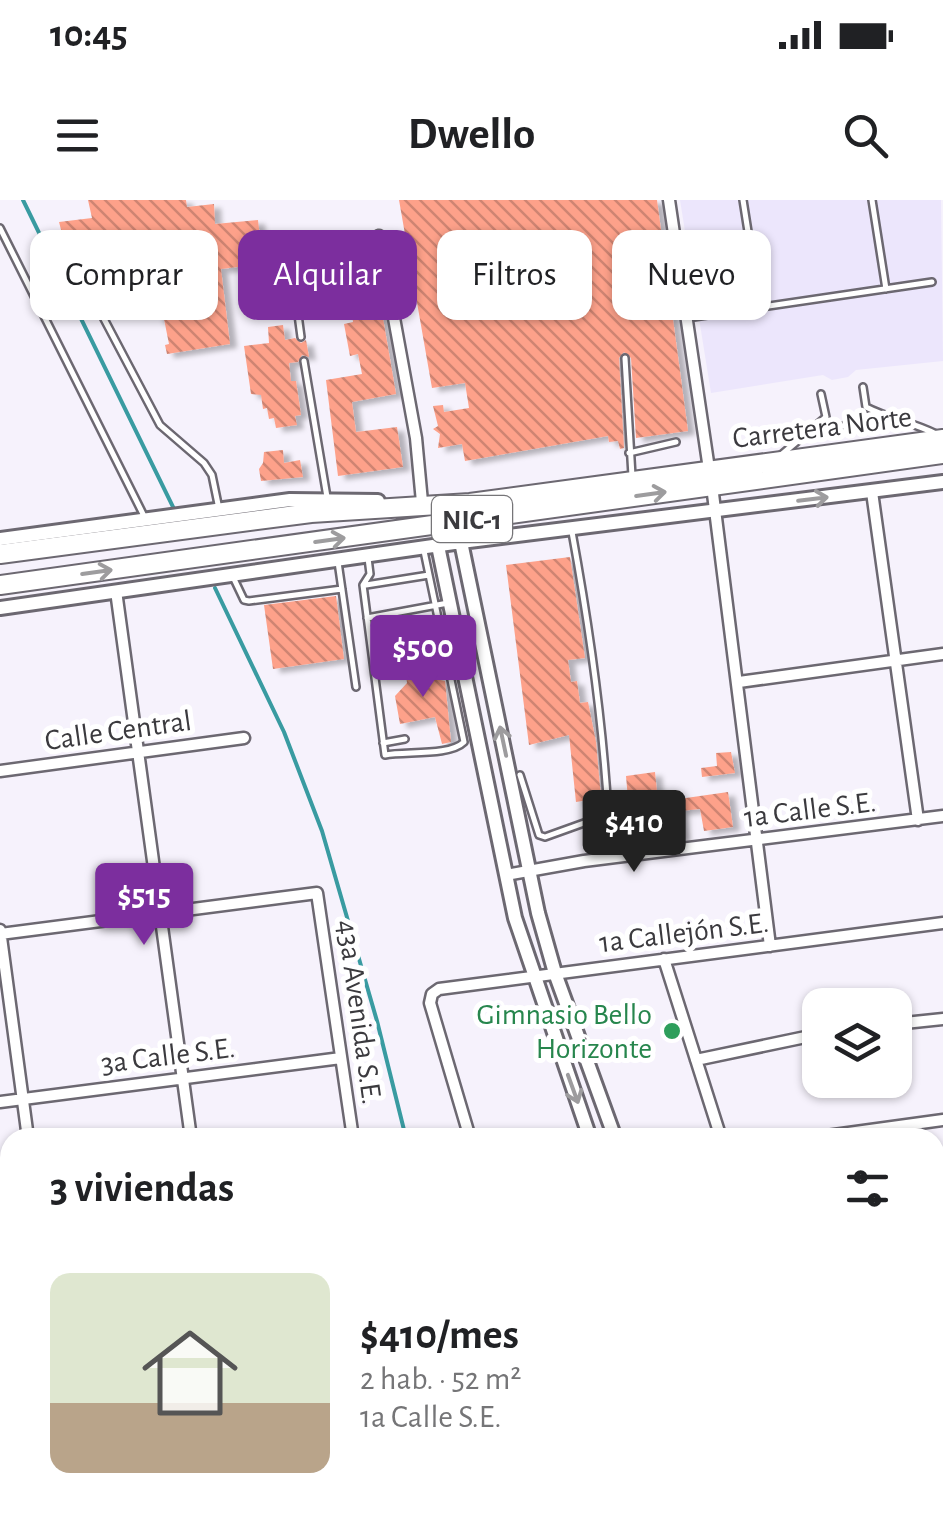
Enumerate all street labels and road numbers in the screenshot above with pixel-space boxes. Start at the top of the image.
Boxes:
street label: Carretera Norte [731,402,914,454]
road number: NIC-1 [432,496,512,542]
street label: Calle Central [43,706,193,756]
street label: 1a Calle S.E. [742,787,878,833]
street label: 1a Callejón S.E. [598,908,771,958]
street label: 43a Avenida S.E. [331,918,387,1106]
street label: 3a Calle S.E. [99,1033,237,1079]

